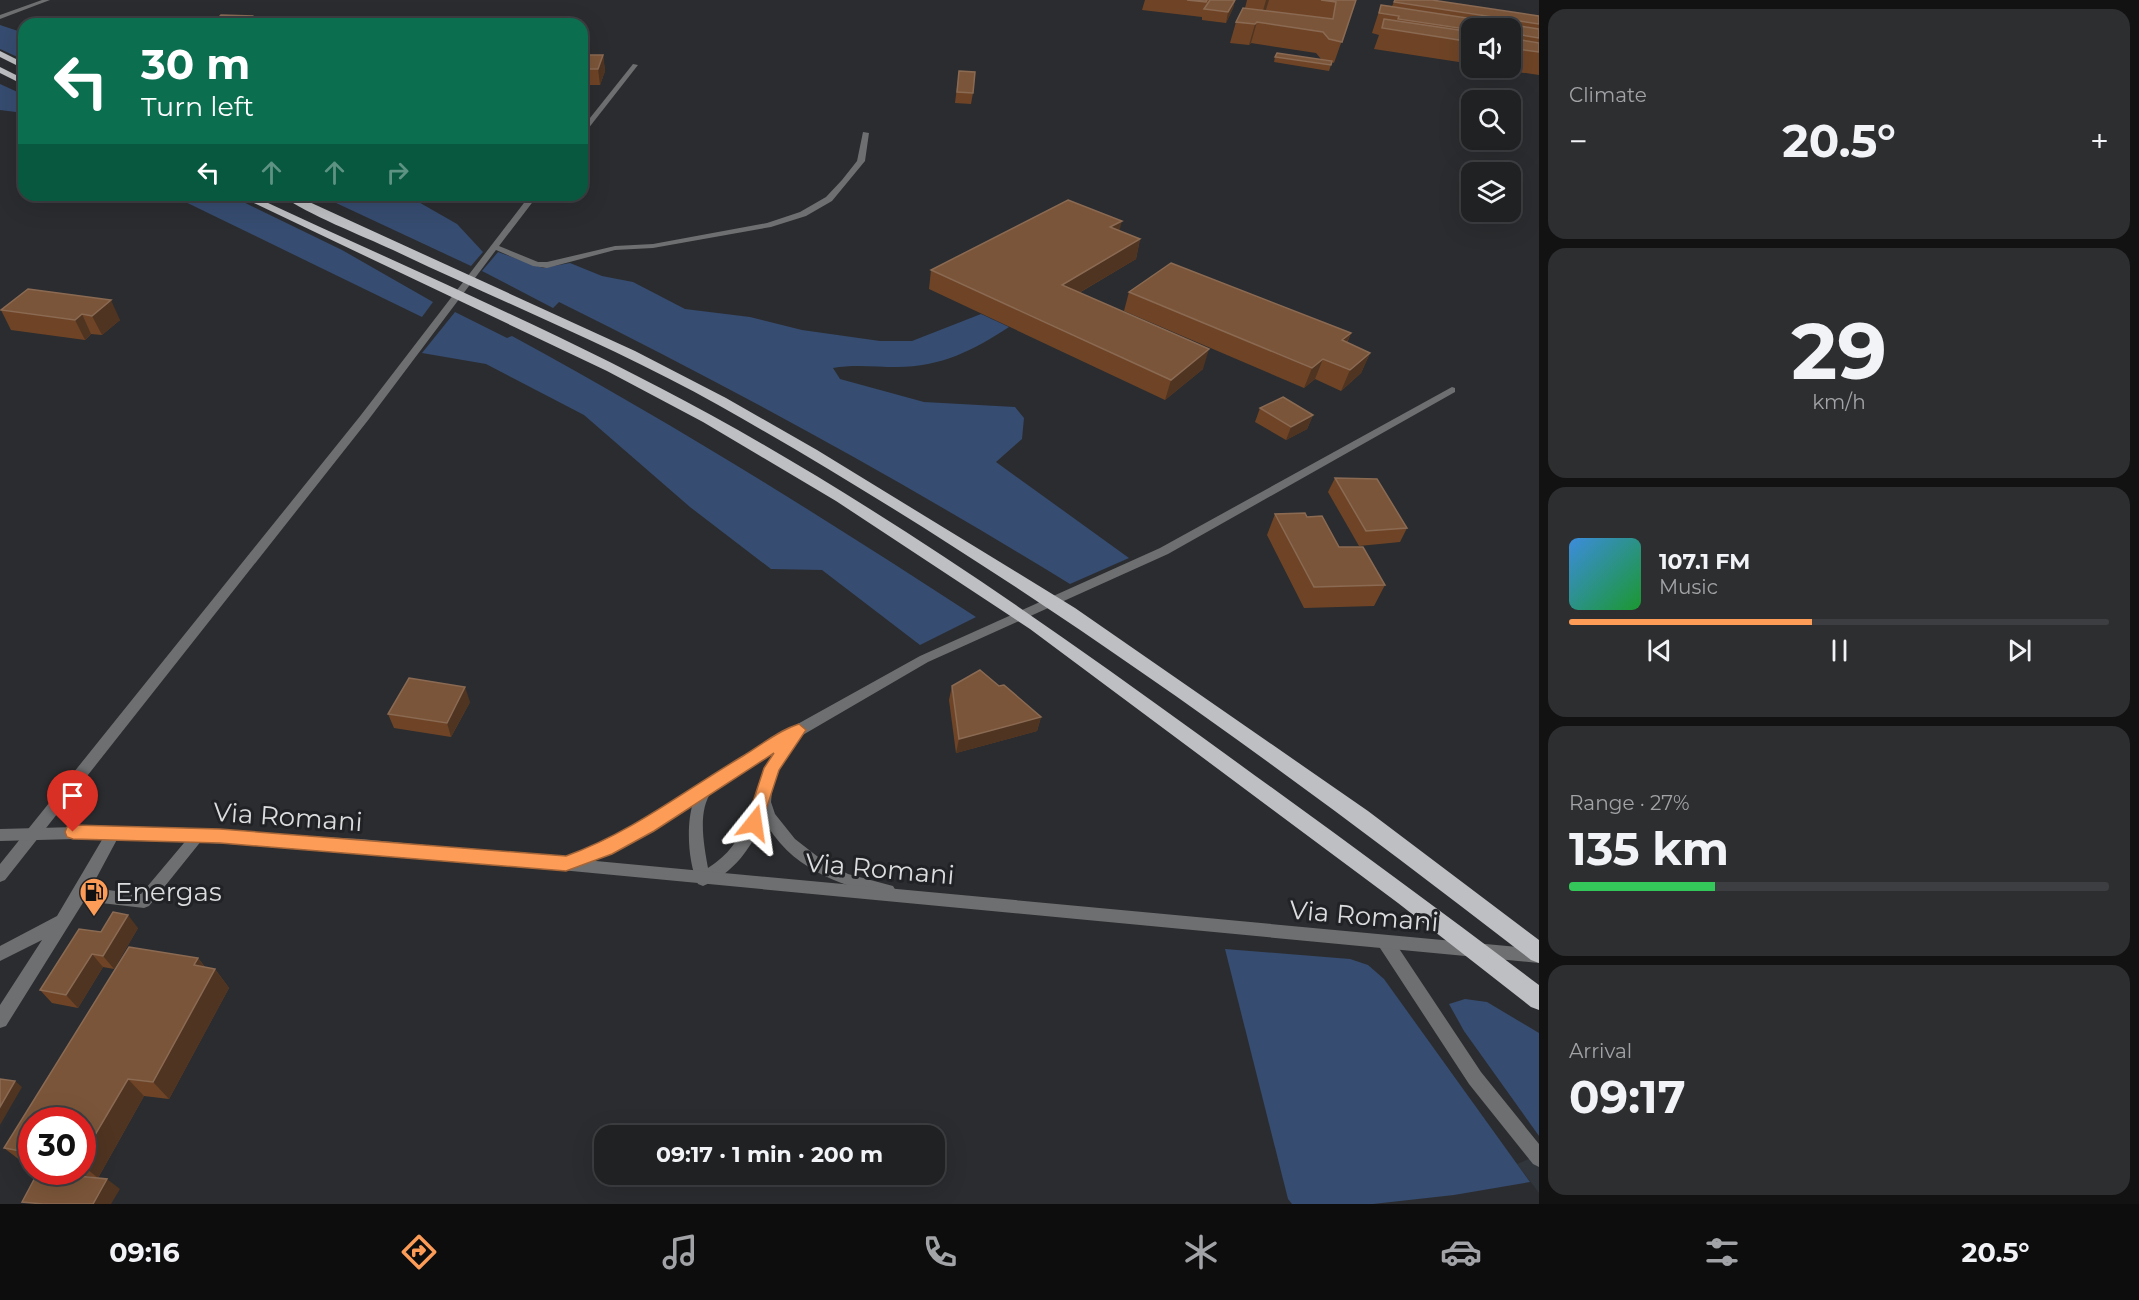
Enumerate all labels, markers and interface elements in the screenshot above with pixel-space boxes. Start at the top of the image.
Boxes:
map controls [1461,18,1521,222]
button: sound [1461,18,1521,78]
text: 30 m [141,38,250,90]
icon: left [42,42,120,120]
text: Climate [1569,83,1647,107]
text: Turn left [141,90,254,123]
button: search [1461,90,1521,150]
text: 20.5° [1782,113,1896,168]
text: − [1569,121,1588,161]
text: + [2090,121,2109,161]
icon: left [192,156,225,189]
icon: ahead [255,156,288,189]
icon: ahead [318,156,351,189]
icon: right [381,156,414,189]
button: layers [1461,162,1521,222]
text: 29 [1791,303,1887,399]
text: km/h [1812,390,1866,414]
text: 107.1 FM [1659,548,1750,575]
text: Music [1659,575,1718,599]
icon: previous [1643,634,1676,667]
icon: pause [1823,634,1856,667]
icon: next [2003,634,2036,667]
pin [47,770,98,832]
icon: arrive [56,779,89,812]
position arrow [722,791,786,855]
text: Range · 27% [1569,791,1690,815]
street label: Via Romani [212,796,364,838]
text: 135 km [1569,821,1729,876]
street label: Via Romani [804,847,956,891]
fuel station icon: Energas [78,876,110,918]
place label: Energas [115,876,222,908]
street label: Via Romani [1288,894,1440,938]
text: Arrival [1569,1039,1632,1063]
text: 09:17 [1569,1069,1686,1124]
speed limit sign: 30 [18,1107,96,1185]
text: 09:17 · 1 min · 200 m [656,1141,883,1168]
icon: directions [398,1231,440,1273]
icon: music [659,1231,701,1273]
icon: phone [919,1231,961,1273]
icon: climate [1180,1231,1222,1273]
icon: car [1440,1231,1482,1273]
icon: filters [1701,1231,1743,1273]
text: 09:16 [109,1236,180,1269]
text: 20.5° [1961,1236,2030,1269]

